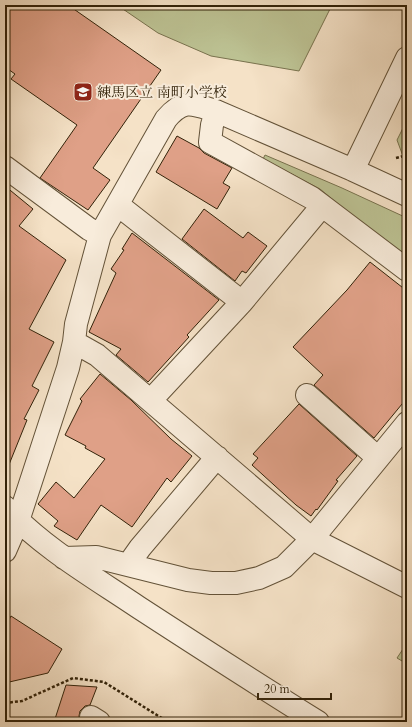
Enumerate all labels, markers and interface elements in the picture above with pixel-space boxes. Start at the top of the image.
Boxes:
school or university icon: 練馬区立 南町小学校 [72,81,94,103]
place label: 練馬区立 南町小学校 [97,83,227,102]
scale bar [258,675,331,701]
text: 20 m [264,681,291,697]

